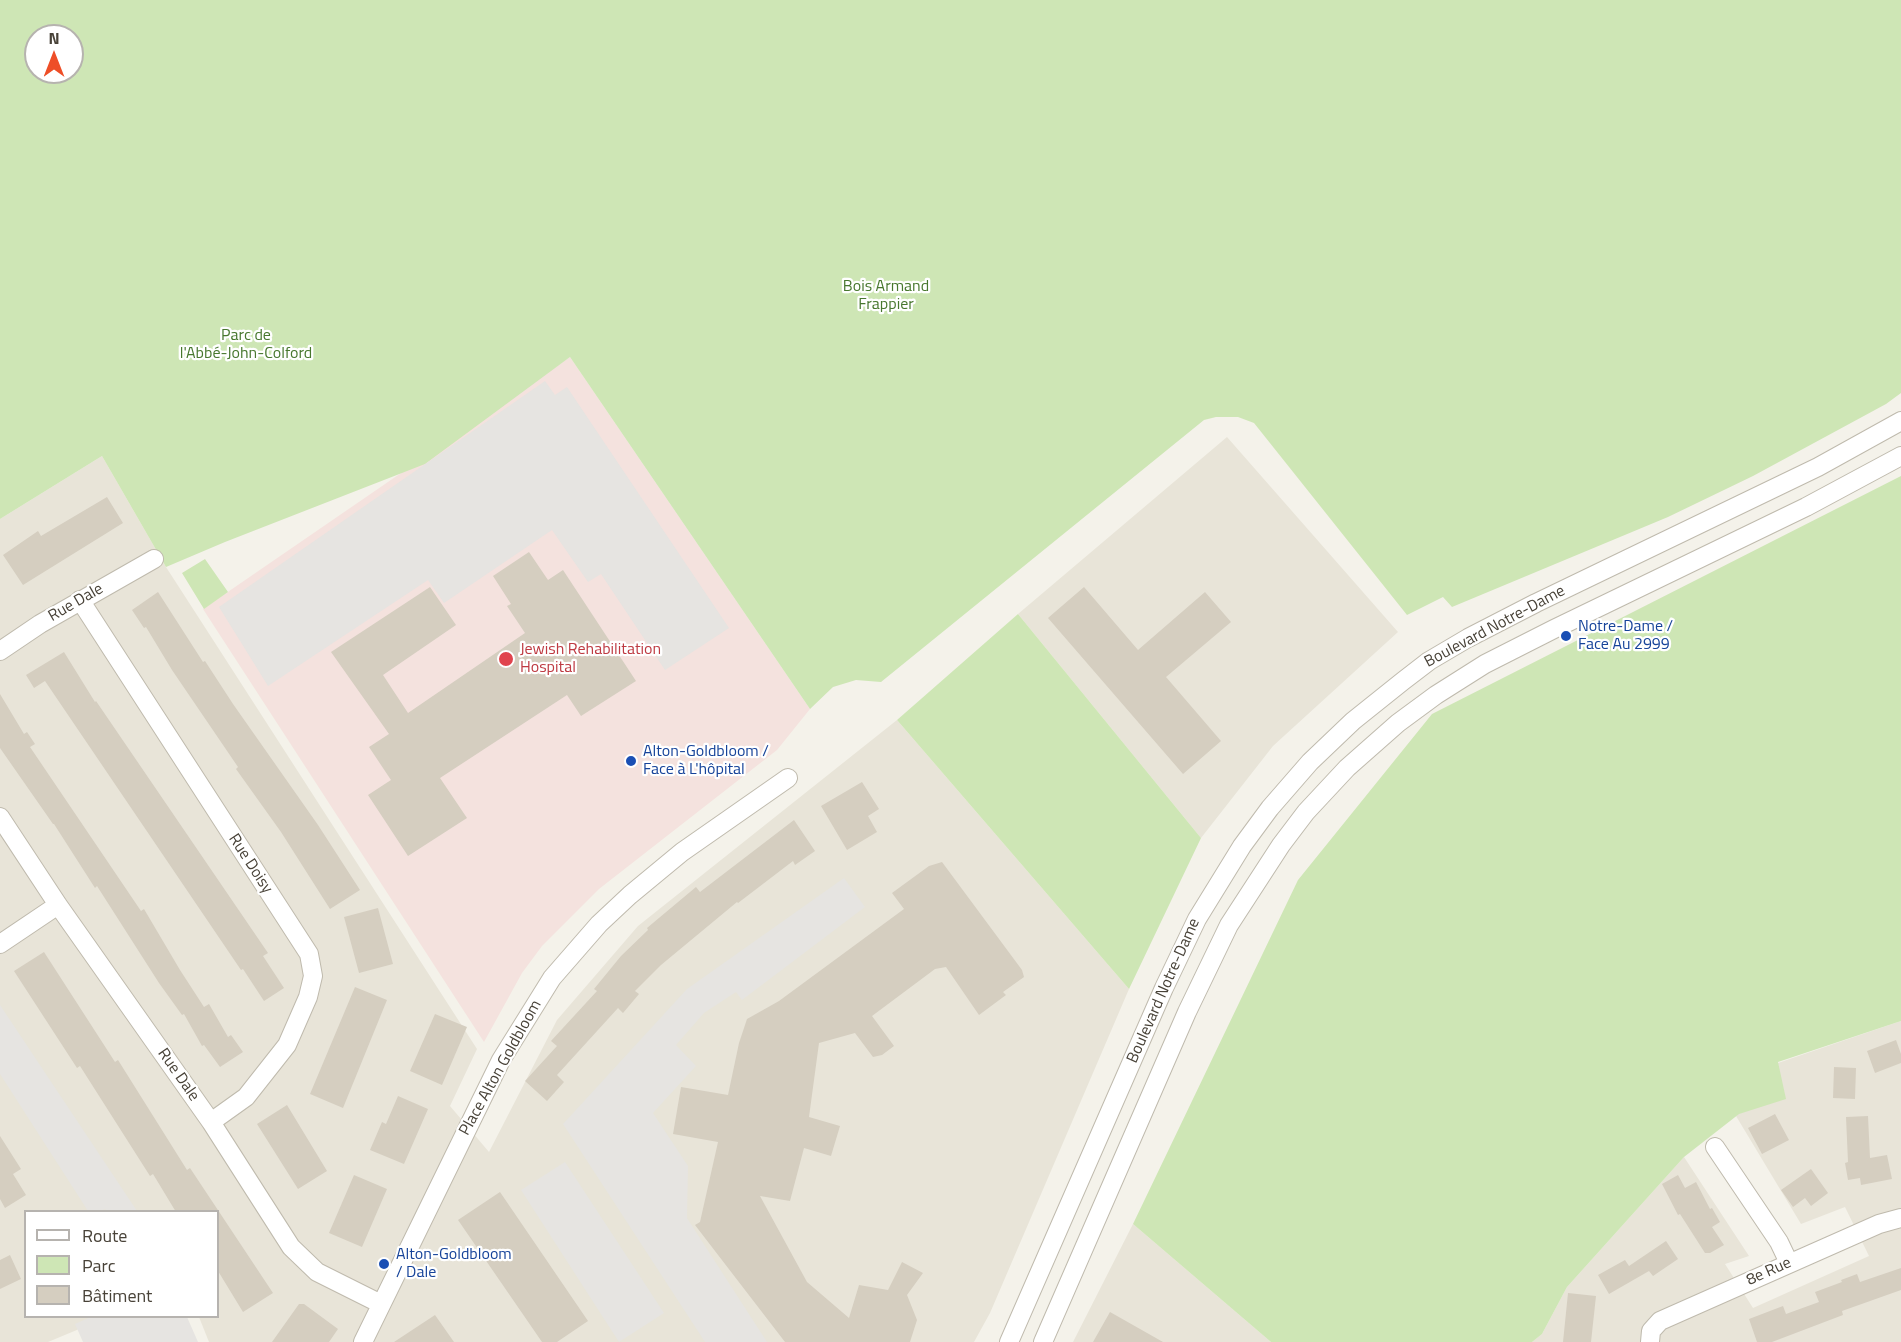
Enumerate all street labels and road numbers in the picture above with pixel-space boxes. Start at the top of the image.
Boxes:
street label: Rue Dale [45,580,107,626]
street label: Boulevard Notre-Dame [1421,582,1569,672]
street label: Rue Doisy [224,831,276,897]
street label: Boulevard Notre-Dame [1123,916,1205,1066]
street label: Place Alton Goldbloom [456,997,546,1139]
street label: Rue Dale [153,1045,203,1105]
street label: 8e Rue [1744,1254,1794,1290]

